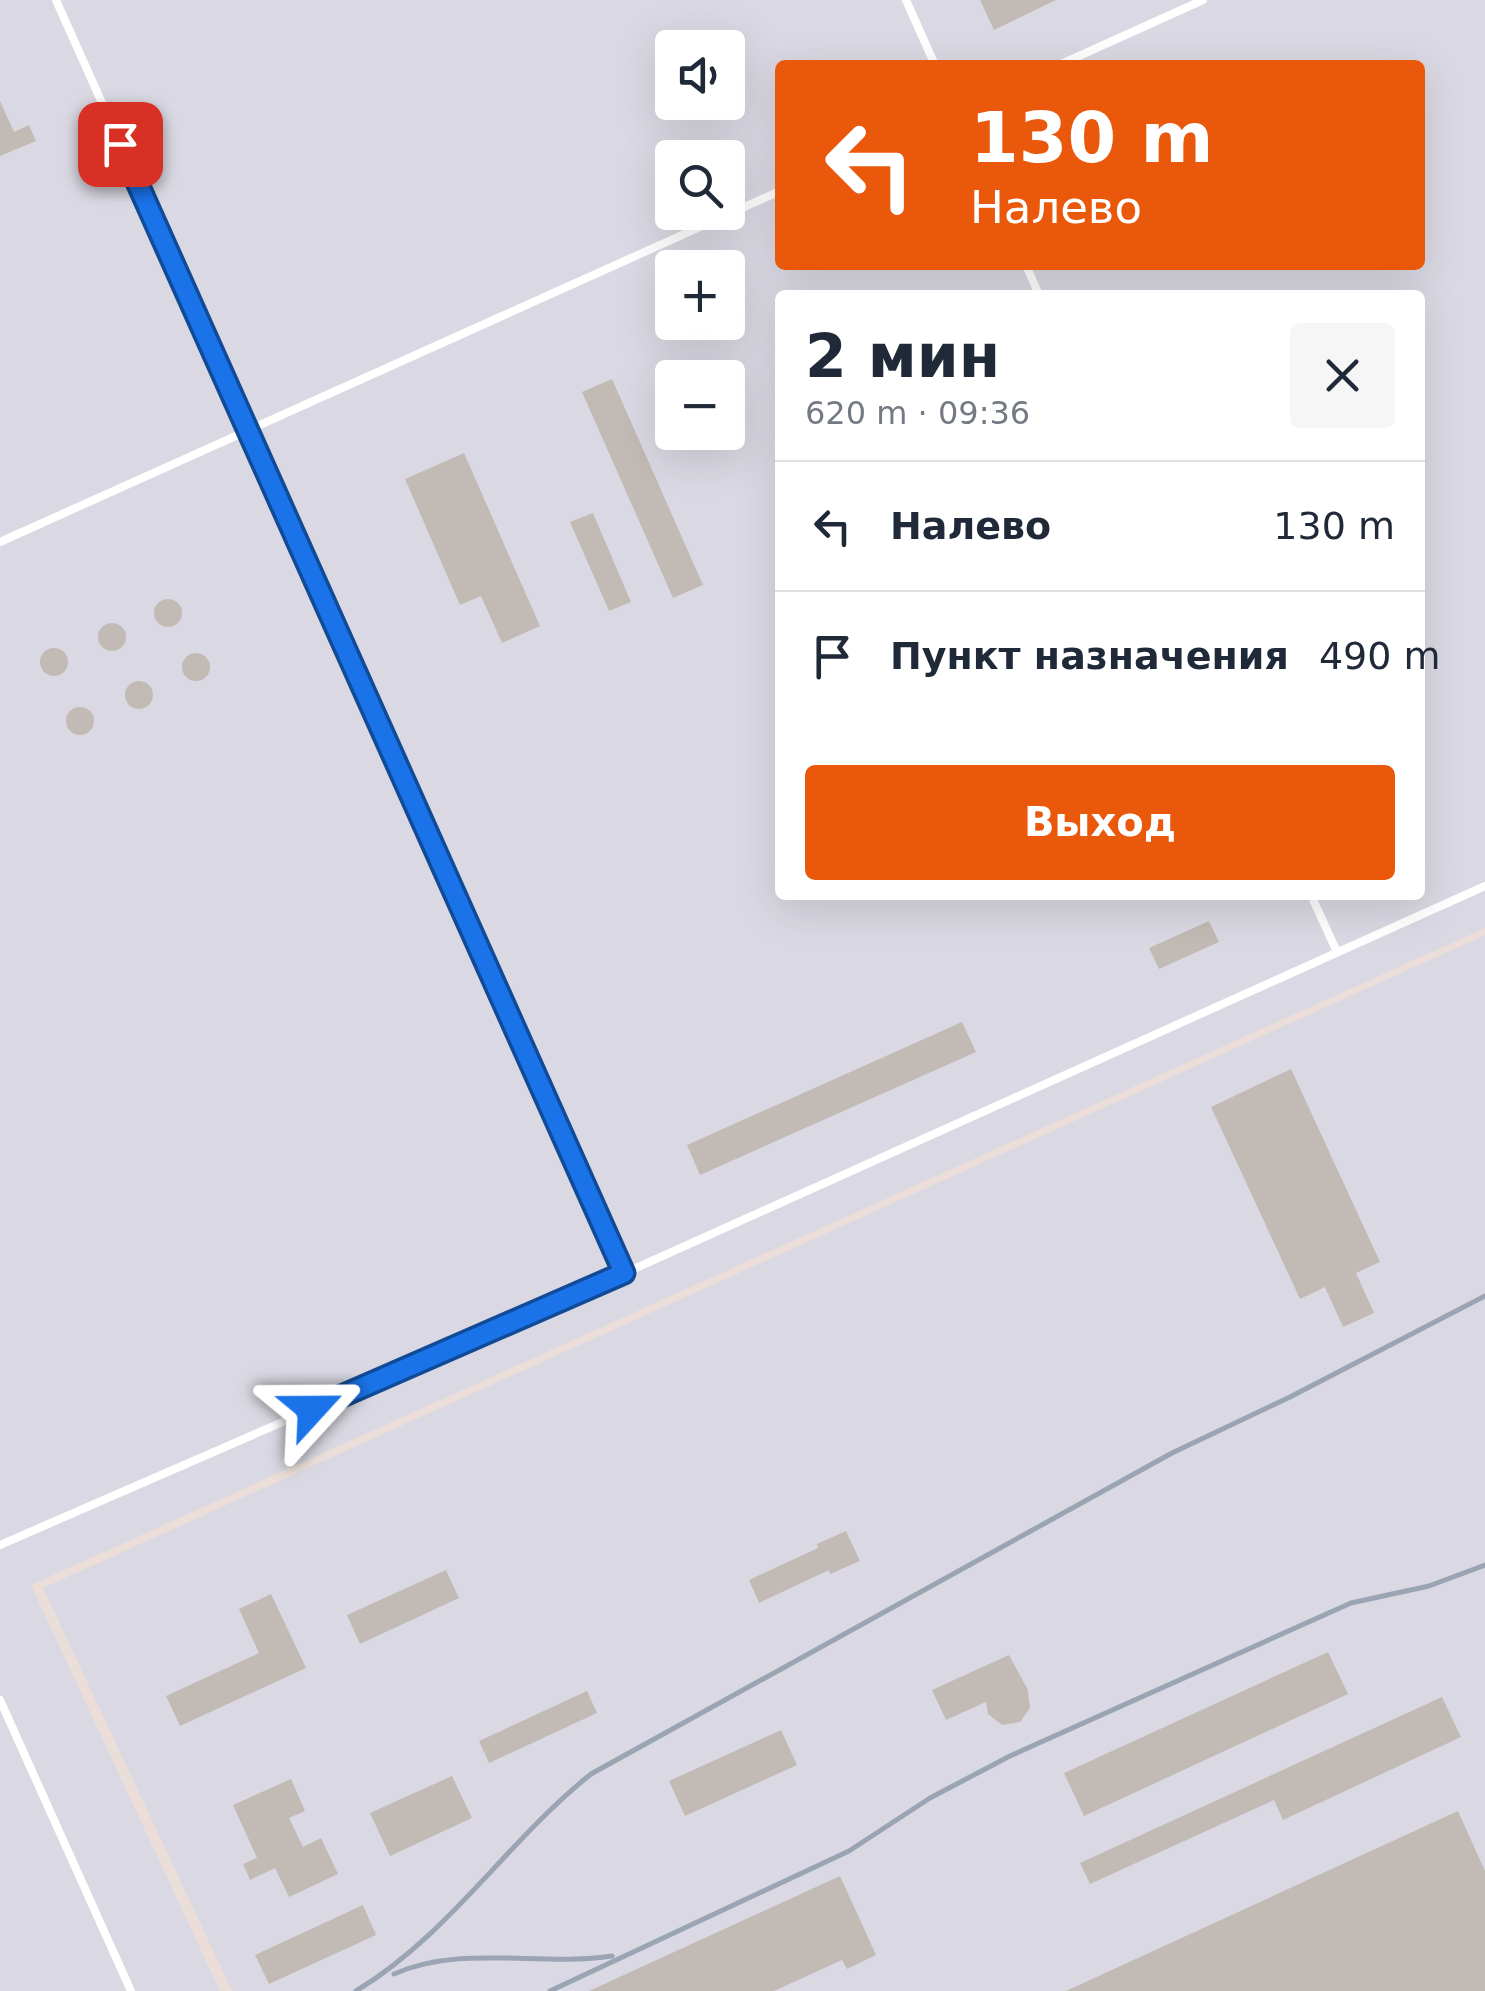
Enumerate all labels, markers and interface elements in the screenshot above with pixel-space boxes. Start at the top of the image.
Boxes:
map controls [655,30,745,450]
button: sound [655,30,745,120]
text: 130 m [970,97,1213,179]
icon: left [805,100,935,230]
pin [78,102,163,187]
icon: arrive [93,117,148,172]
button: search [655,140,745,230]
text: Налево [970,181,1142,234]
button: + [655,250,745,340]
text: 2 мин [805,321,1000,391]
button: close [1290,323,1395,428]
button: − [655,360,745,450]
text: 620 m · 09:36 [805,394,1030,432]
icon: left [805,499,860,554]
text: Налево [890,504,1051,548]
text: 130 m [1273,504,1395,548]
icon: arrive [805,629,860,684]
text: Пункт назначения [890,634,1289,678]
text: 490 m [1319,634,1441,678]
button: Выход [805,765,1395,880]
position arrow [260,1357,364,1461]

